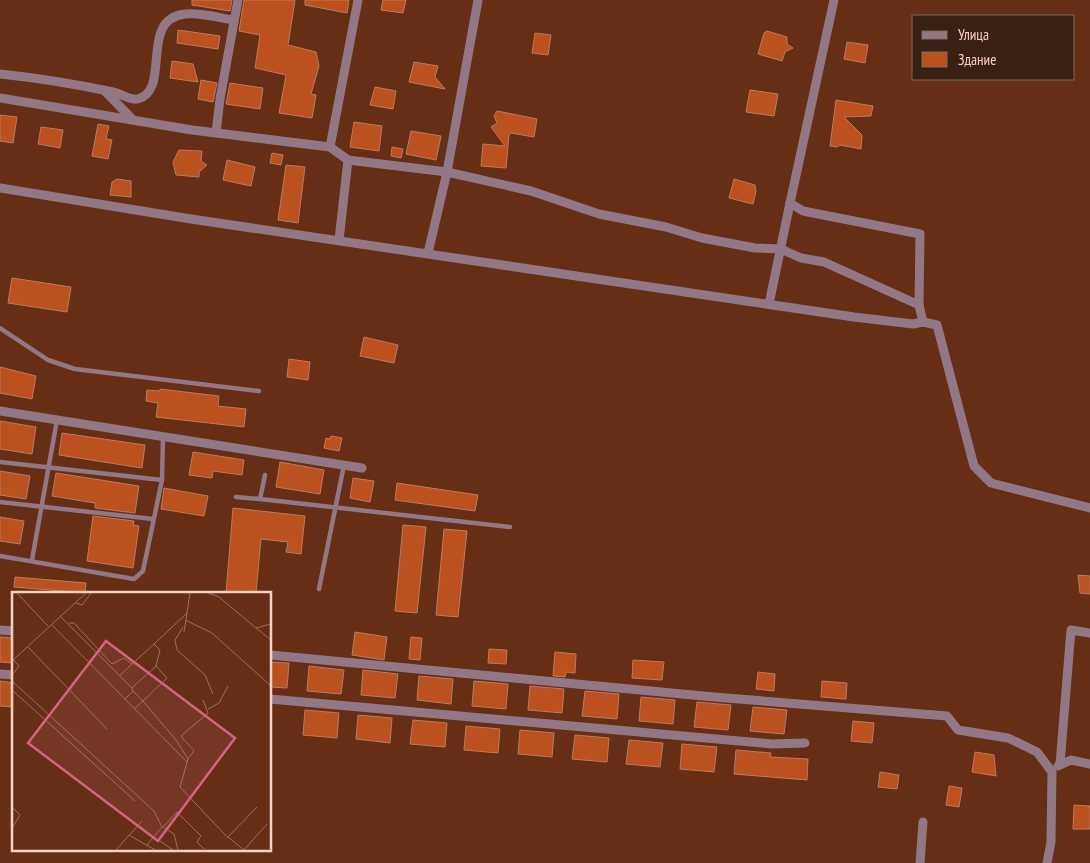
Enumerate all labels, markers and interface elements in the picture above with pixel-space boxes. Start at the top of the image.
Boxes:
legend [912,15,1075,80]
text: Улица [958,25,989,44]
text: Здание [958,50,996,69]
inset map [12,592,271,850]

